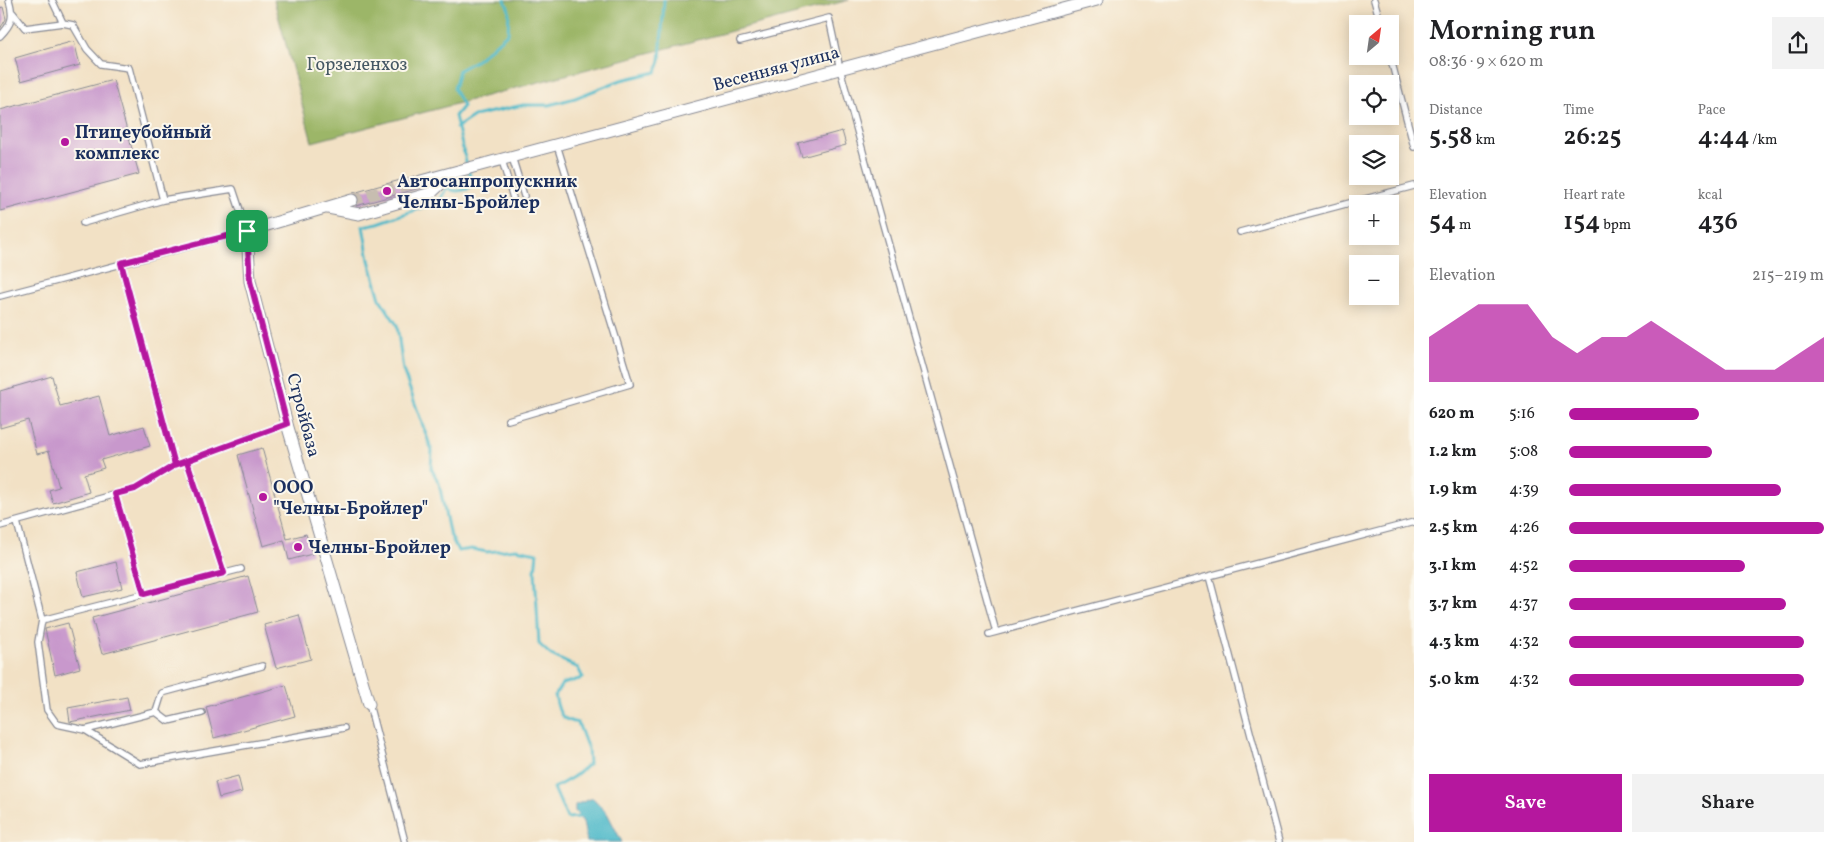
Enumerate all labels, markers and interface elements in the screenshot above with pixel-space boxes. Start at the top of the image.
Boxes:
text: Morning run [1429,12,1596,51]
north arrow [1349,15,1399,65]
map controls [1349,15,1399,305]
button: share [1772,17,1824,69]
street label: Весенняя улица [710,41,843,98]
text: 08:36 · 9 × 620 m [1429,51,1543,73]
park label: Горзеленхоз [307,53,408,78]
button: locate [1349,75,1399,125]
text: Distance [1429,101,1483,120]
text: Time [1563,101,1594,120]
text: Pace [1698,101,1726,120]
text: 5.58 [1429,120,1473,155]
text: 26:25 [1563,120,1622,155]
text: 4:44 [1698,120,1750,155]
place label: Птицеубойный комплекс [75,121,211,167]
text: km [1473,131,1495,150]
text: /km [1750,131,1777,150]
button: layers [1349,135,1399,185]
marker: Птицеубойный комплекс [59,136,71,148]
place label: Автосанпропускник Челны-Бройлер [397,170,577,216]
marker: Автосанпропускник Челны-Бройлер [381,185,393,197]
text: Elevation [1429,186,1487,205]
text: Heart rate [1563,186,1625,205]
text: kcal [1698,186,1723,205]
button: + [1349,195,1399,245]
text: 54 [1429,205,1456,240]
text: 154 [1563,205,1600,240]
text: 436 [1698,205,1738,240]
pin [226,210,268,252]
text: m [1456,216,1471,235]
text: bpm [1600,216,1631,235]
icon: arrive [233,217,261,245]
button: − [1349,255,1399,305]
text: Elevation [1429,265,1496,287]
text: 215–219 m [1752,265,1824,287]
street label: Стройбаза [279,370,326,460]
text: 620 m [1429,403,1475,425]
text: 5:16 [1509,403,1535,425]
text: 1.2 km [1429,441,1477,463]
text: 5:08 [1509,441,1538,463]
place label: ООО "Челны-Бройлер" [273,476,428,522]
text: 1.9 km [1429,479,1477,501]
text: 4:39 [1509,479,1539,501]
marker: ООО "Челны-Бройлер" [257,491,269,503]
text: 2.5 km [1429,517,1478,539]
text: 4:26 [1509,517,1539,539]
place label: Челны-Бройлер [308,536,451,561]
marker: Челны-Бройлер [292,541,304,553]
text: 3.1 km [1429,555,1477,577]
text: 4:52 [1509,555,1539,577]
text: 3.7 km [1429,593,1477,615]
text: 4:37 [1509,593,1538,615]
text: 4.3 km [1429,631,1479,653]
text: 4:32 [1509,631,1539,653]
text: 5.0 km [1429,669,1479,691]
text: 4:32 [1509,669,1539,691]
button: Save [1429,774,1622,832]
button: Share [1632,774,1824,832]

